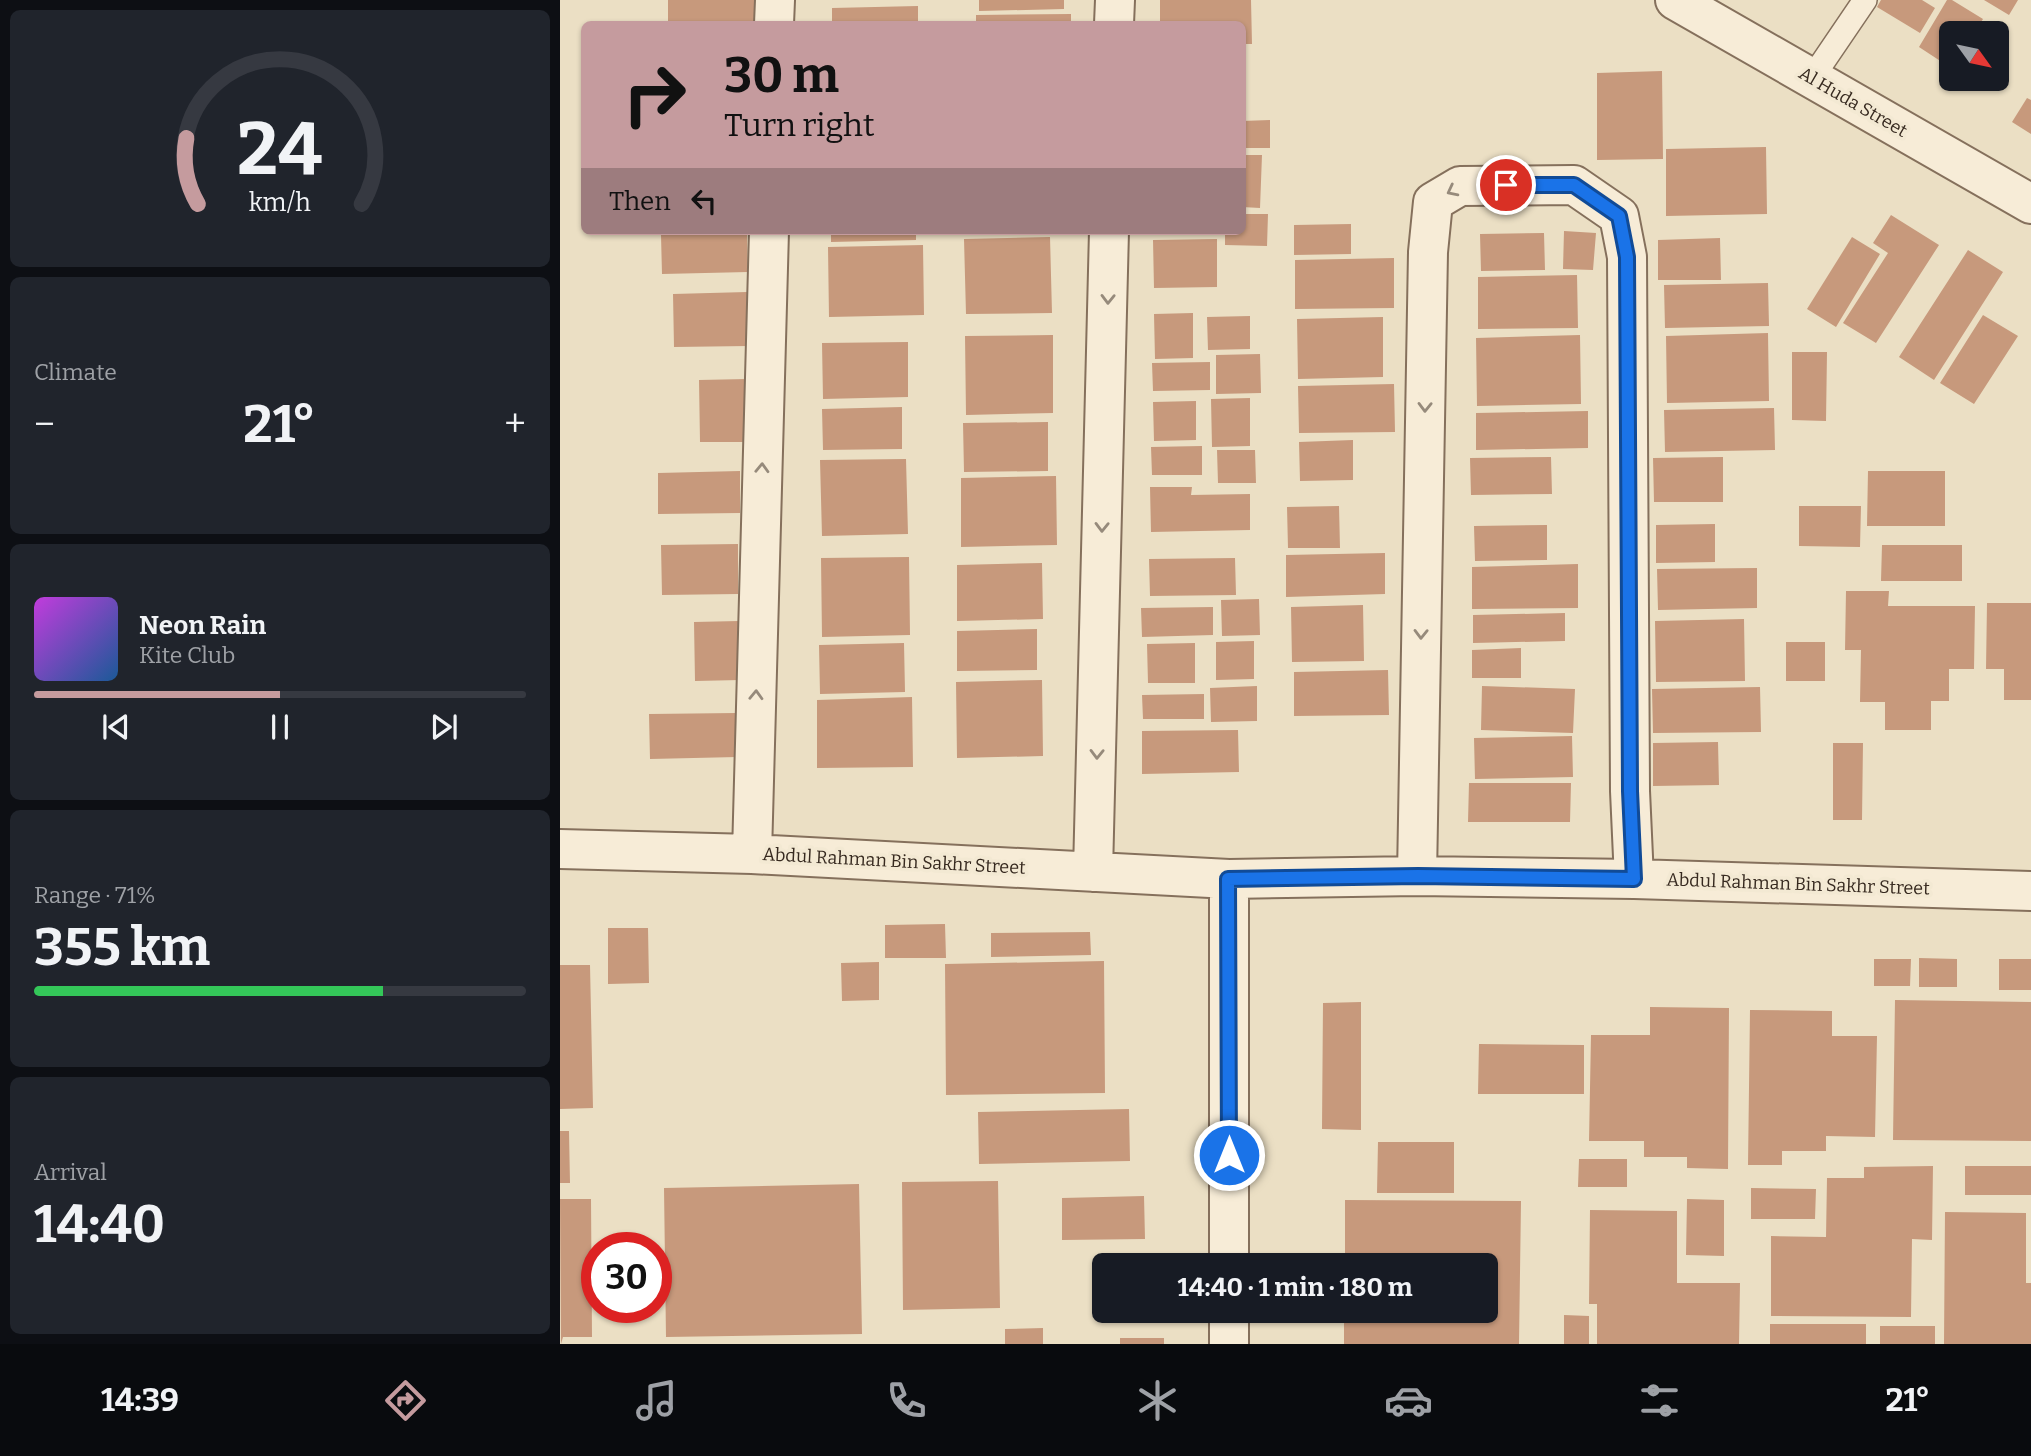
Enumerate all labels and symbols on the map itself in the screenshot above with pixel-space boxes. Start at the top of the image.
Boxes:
north arrow [1939,21,2009,91]
street label: Al Huda Street [1795,62,1912,142]
pin [1476,155,1536,215]
one-way arrow [1447,183,1460,197]
one-way arrow [1100,294,1115,305]
one-way arrow [1417,402,1433,413]
one-way arrow [754,462,770,472]
one-way arrow [1094,522,1110,532]
one-way arrow [1413,630,1429,640]
one-way arrow [748,689,763,700]
one-way arrow [1089,749,1104,760]
street label: Abdul Rahman Bin Sakhr Street [762,843,1027,879]
street label: Abdul Rahman Bin Sakhr Street [1666,868,1931,900]
position arrow [1192,1118,1266,1192]
speed limit sign: 30 [581,1232,672,1323]

